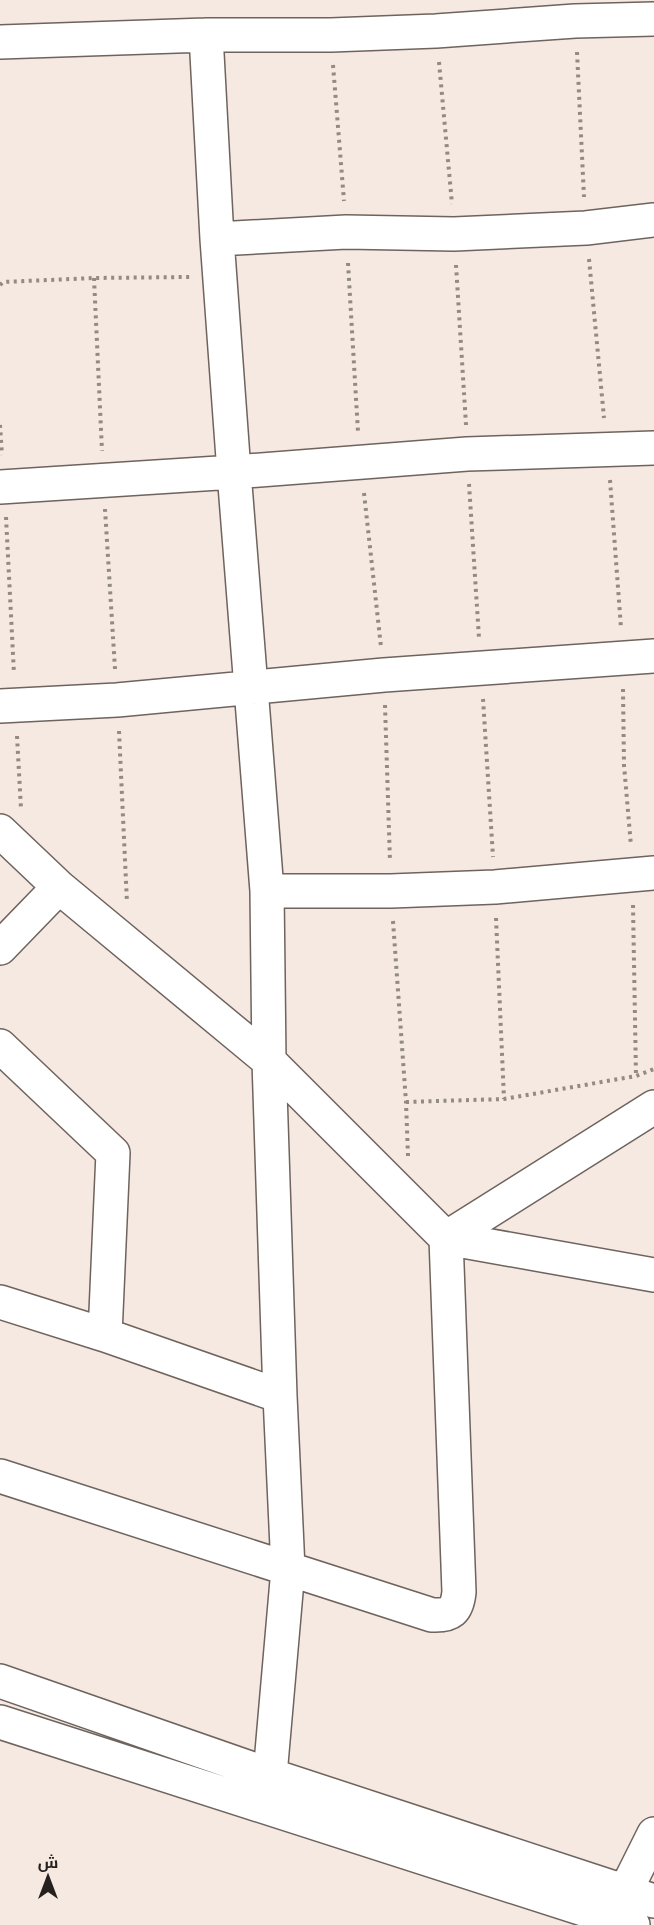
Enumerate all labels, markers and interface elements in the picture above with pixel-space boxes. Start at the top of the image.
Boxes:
north arrow [18,1847,78,1907]
text: ش [38,1852,58,1872]

